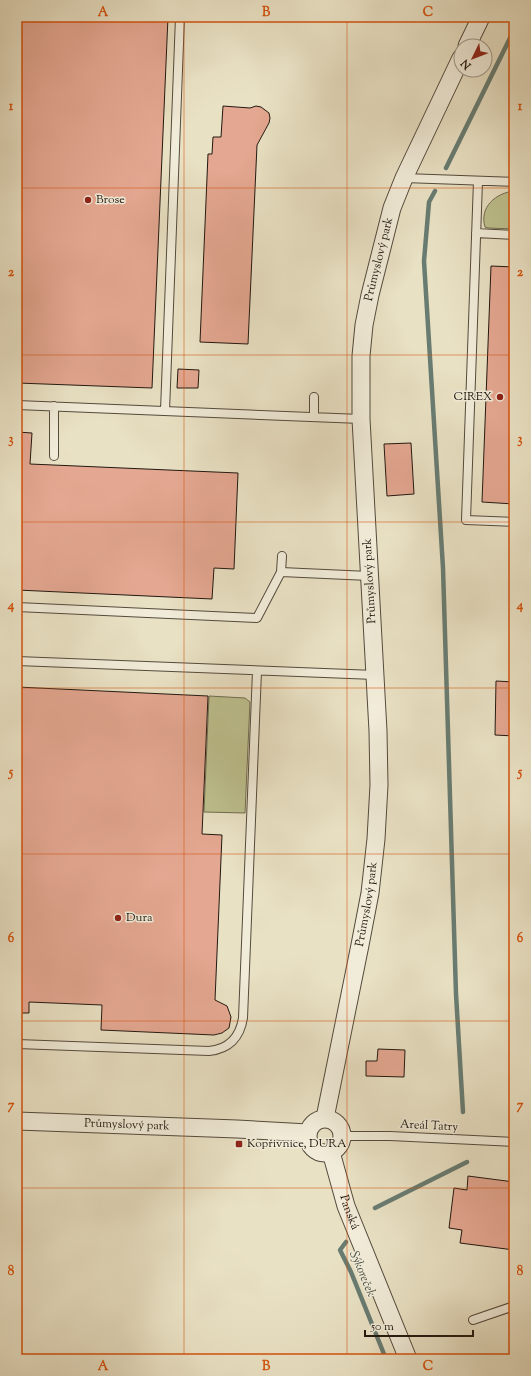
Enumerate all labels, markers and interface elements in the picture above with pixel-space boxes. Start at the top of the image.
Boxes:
text: A [98,4,109,22]
text: B [262,4,271,22]
text: C [423,4,433,22]
north arrow [453,38,493,78]
text: N [457,55,476,74]
text: 1 [9,98,14,116]
text: 1 [518,98,523,116]
place label: Brose [96,191,125,209]
marker: Brose [83,195,93,205]
street label: Průmyslový park [360,215,398,303]
text: 2 [8,264,15,282]
text: 2 [517,264,524,282]
place label: CIREX [454,388,492,406]
marker: CIREX [495,392,505,402]
text: 3 [8,431,14,449]
text: 3 [517,431,523,449]
street label: Průmyslový park [359,537,381,624]
text: 4 [7,597,15,615]
text: 4 [516,597,524,615]
text: 5 [8,764,14,782]
text: 5 [517,764,523,782]
street label: Průmyslový park [351,860,382,948]
place label: Dura [126,909,153,927]
marker: Dura [113,913,123,923]
text: 6 [8,930,15,948]
text: 6 [517,930,524,948]
text: 7 [8,1097,15,1115]
text: 7 [517,1097,524,1115]
street label: Průmyslový park [84,1114,171,1136]
street label: Areál Tatry [399,1115,459,1137]
place label: Kopřivnice, DURA [247,1135,347,1153]
marker: Kopřivnice, DURA [234,1139,244,1149]
street label: Panská [334,1193,364,1233]
water label: Sýkoreček [344,1248,380,1300]
text: 8 [8,1263,15,1281]
text: 8 [517,1263,524,1281]
scale bar [365,1312,473,1338]
text: 50 m [370,1318,394,1336]
text: A [98,1358,109,1376]
text: B [262,1358,271,1376]
text: C [423,1358,433,1376]

